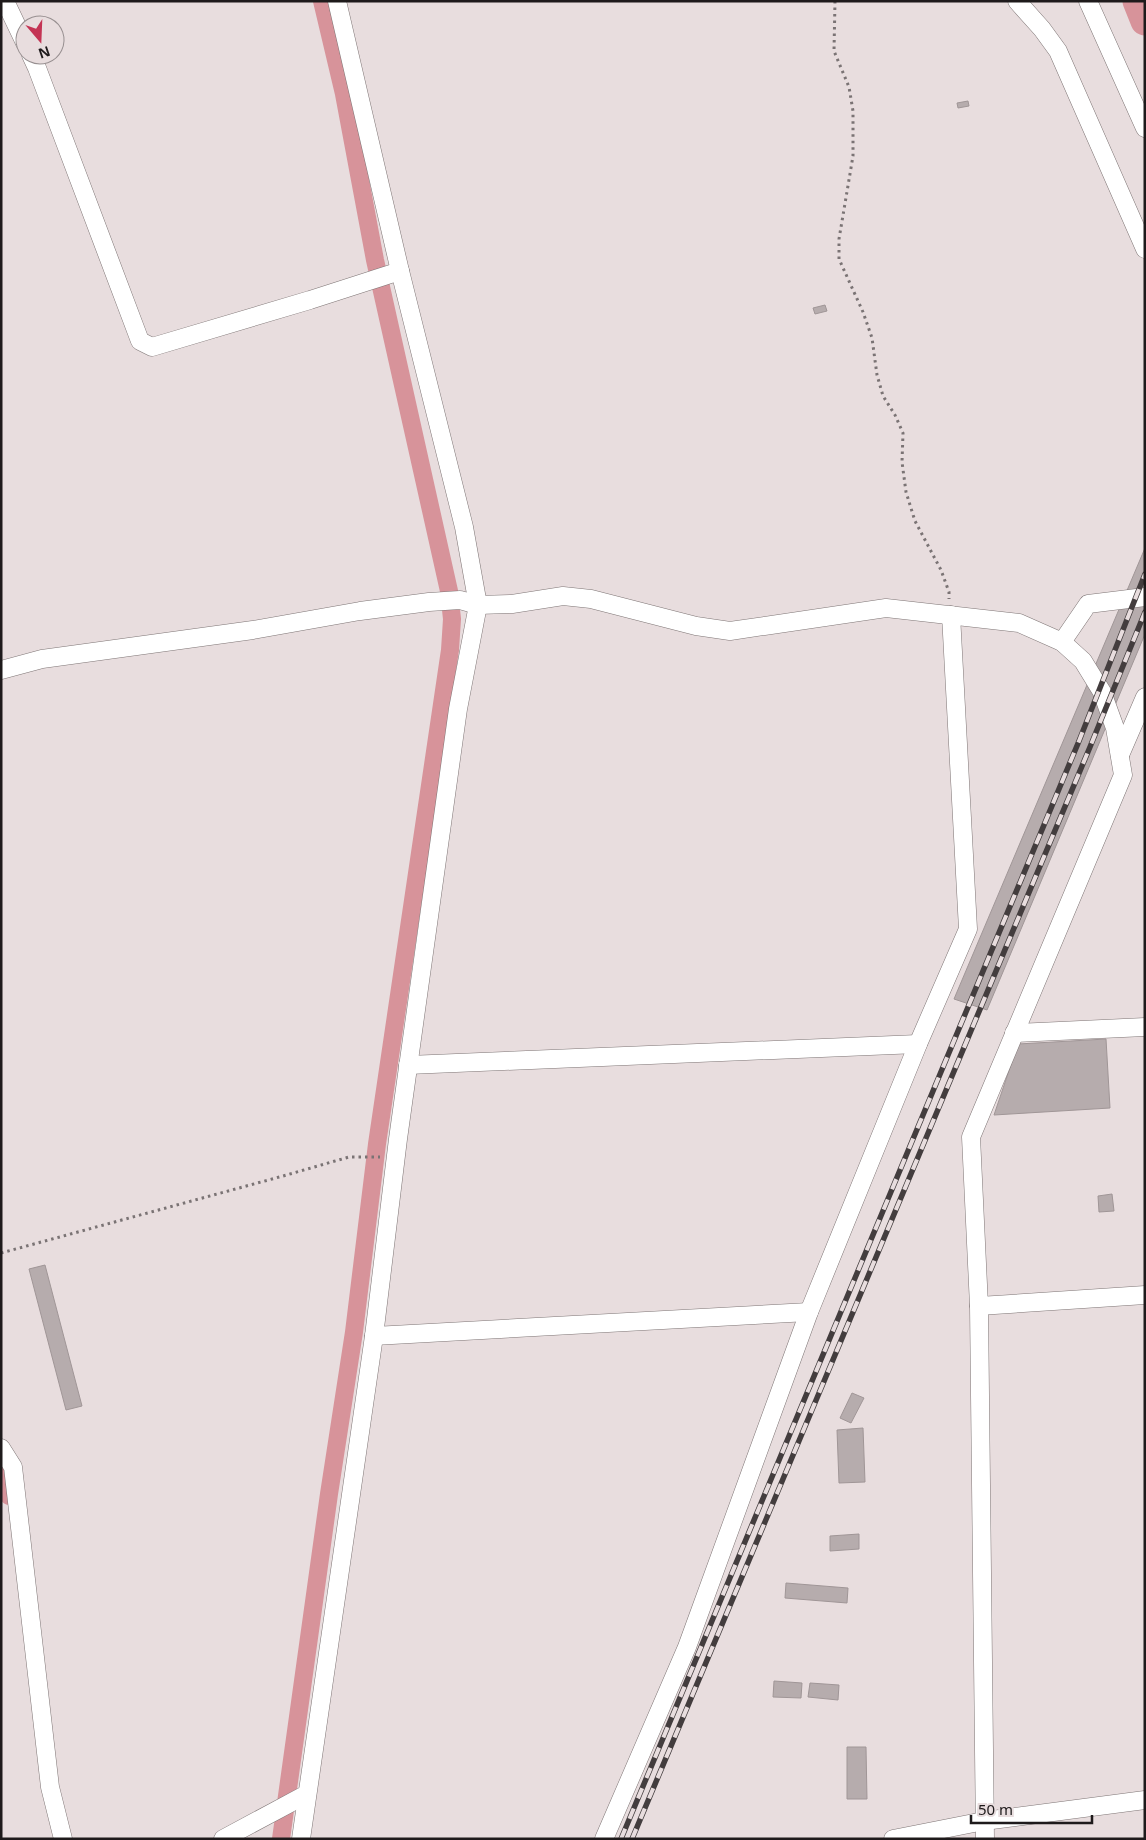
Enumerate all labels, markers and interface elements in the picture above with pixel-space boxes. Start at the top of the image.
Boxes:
north arrow [15,15,65,65]
text: N [36,42,53,64]
scale bar [971,1792,1092,1824]
text: 50 m [978,1799,1013,1819]

